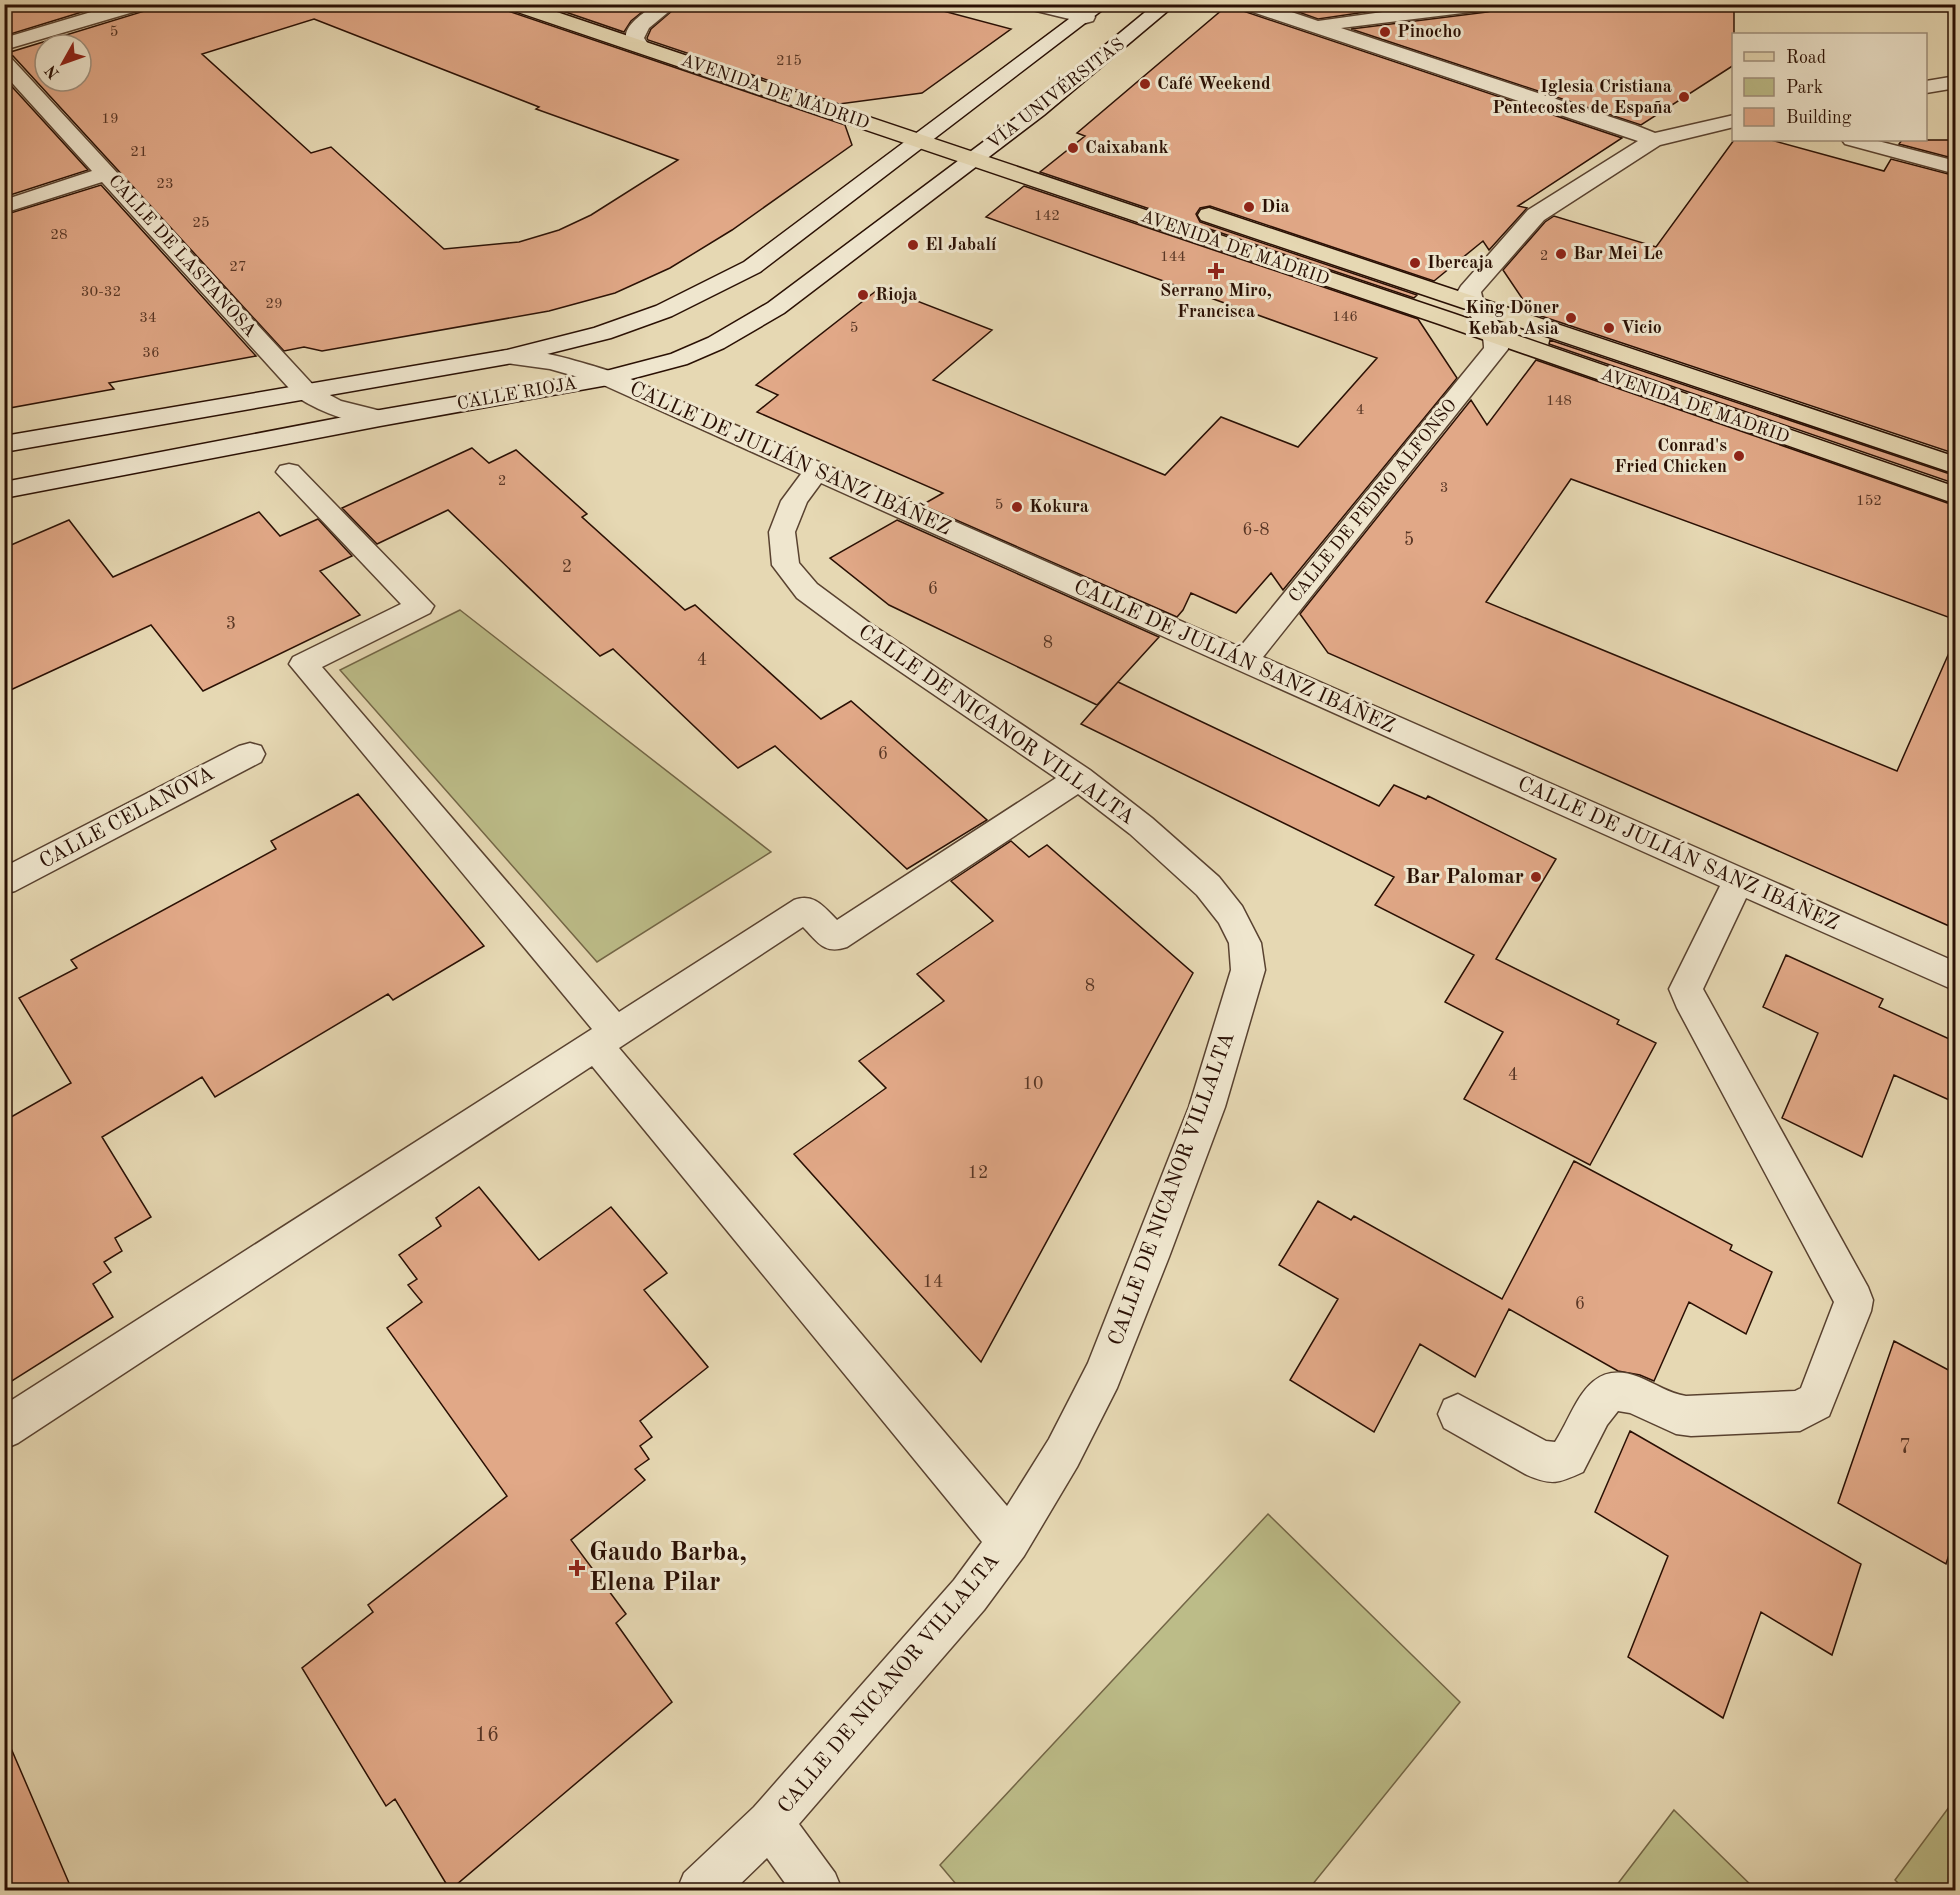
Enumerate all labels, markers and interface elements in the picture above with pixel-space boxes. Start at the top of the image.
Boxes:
place label: Pinocho [1397,23,1462,41]
house number: 5 [110,25,118,40]
marker: Pinocho [1378,25,1392,39]
street label: VÍA UNIVÉRSITAS [982,32,1128,153]
north arrow [33,33,93,93]
legend [1732,33,1927,141]
text: Road [1786,49,1826,67]
street label: AVENIDA DE MADRID [678,51,872,133]
house number: 215 [776,54,802,69]
text: N [42,61,63,81]
place label: Café Weekend [1157,75,1271,93]
marker: Café Weekend [1138,77,1152,91]
place label: Iglesia Cristiana Pentecostes de España [1492,78,1672,117]
text: Park [1786,79,1823,97]
marker: Iglesia Cristiana Pentecostes de España [1677,90,1691,104]
text: Building [1786,109,1852,127]
house number: 19 [101,112,119,127]
place label: Caixabank [1085,139,1169,157]
marker: Caixabank [1066,141,1080,155]
house number: 21 [130,145,148,160]
street label: CALLE DE LASTANOSA [105,172,259,341]
house number: 23 [156,177,174,192]
place label: Dia [1261,198,1290,216]
marker: Dia [1242,200,1256,214]
street label: AVENIDA DE MADRID [1138,207,1332,289]
house number: 142 [1034,209,1060,224]
house number: 25 [192,216,210,231]
house number: 28 [50,228,68,243]
place label: El Jabalí [925,236,997,254]
marker: El Jabalí [906,238,920,252]
place label: Bar Mei Le [1573,245,1663,263]
marker: Bar Mei Le [1554,247,1568,261]
house number: 2 [1540,249,1548,264]
house number: 144 [1160,250,1186,265]
place label: Ibercaja [1427,254,1493,272]
marker: Ibercaja [1408,256,1422,270]
house number: 27 [229,260,247,275]
marker: Serrano Miro, Francisca [1209,264,1223,278]
place label: Serrano Miro, Francisca [1160,282,1272,321]
house number: 30-32 [81,285,121,300]
place label: Rioja [875,286,917,304]
marker: Rioja [856,288,870,302]
house number: 29 [265,297,283,312]
place label: King Döner Kebab Asia [1465,299,1559,338]
house number: 146 [1332,310,1358,325]
house number: 34 [139,311,157,326]
marker: King Döner Kebab Asia [1564,311,1578,325]
place label: Vicio [1621,319,1662,337]
house number: 5 [850,321,858,336]
marker: Vicio [1602,321,1616,335]
house number: 36 [142,346,160,361]
street label: AVENIDA DE MADRID [1598,365,1792,447]
street label: CALLE DE JULIÁN SANZ IBÁÑEZ [626,374,956,540]
street label: CALLE RIOJA [456,375,579,413]
house number: 148 [1546,394,1572,409]
street label: CALLE DE PEDRO ALFONSO [1286,396,1460,606]
house number: 4 [1356,403,1364,418]
place label: Conrad's Fried Chicken [1614,437,1727,476]
marker: Conrad's Fried Chicken [1732,449,1746,463]
house number: 2 [498,474,506,489]
house number: 3 [1440,481,1448,496]
house number: 152 [1856,494,1882,509]
house number: 5 [995,498,1003,513]
place label: Kokura [1029,498,1089,516]
marker: Kokura [1010,500,1024,514]
house number: 6-8 [1242,521,1270,539]
house number: 5 [1404,531,1414,549]
house number: 2 [562,558,572,576]
street label: CALLE DE JULIÁN SANZ IBÁÑEZ [1070,572,1400,738]
house number: 6 [928,580,938,598]
house number: 3 [226,615,236,633]
street label: CALLE DE NICANOR VILLALTA [854,621,1138,829]
house number: 8 [1043,634,1053,652]
house number: 4 [697,651,707,669]
house number: 6 [878,745,888,763]
street label: CALLE CELANOVA [36,763,218,873]
street label: CALLE DE JULIÁN SANZ IBÁÑEZ [1514,769,1844,935]
place label: Bar Palomar [1405,867,1524,888]
marker: Bar Palomar [1529,870,1543,884]
house number: 8 [1085,977,1095,995]
street label: CALLE DE NICANOR VILLALTA [1105,1030,1239,1348]
house number: 4 [1508,1066,1518,1084]
house number: 10 [1023,1075,1043,1093]
house number: 12 [968,1164,988,1182]
house number: 14 [923,1273,943,1291]
house number: 6 [1575,1295,1585,1313]
house number: 7 [1899,1437,1911,1458]
place label: Gaudo Barba, Elena Pilar [589,1540,747,1596]
street label: CALLE DE NICANOR VILLALTA [774,1550,1004,1818]
marker: Gaudo Barba, Elena Pilar [570,1561,584,1575]
house number: 16 [475,1725,499,1746]

